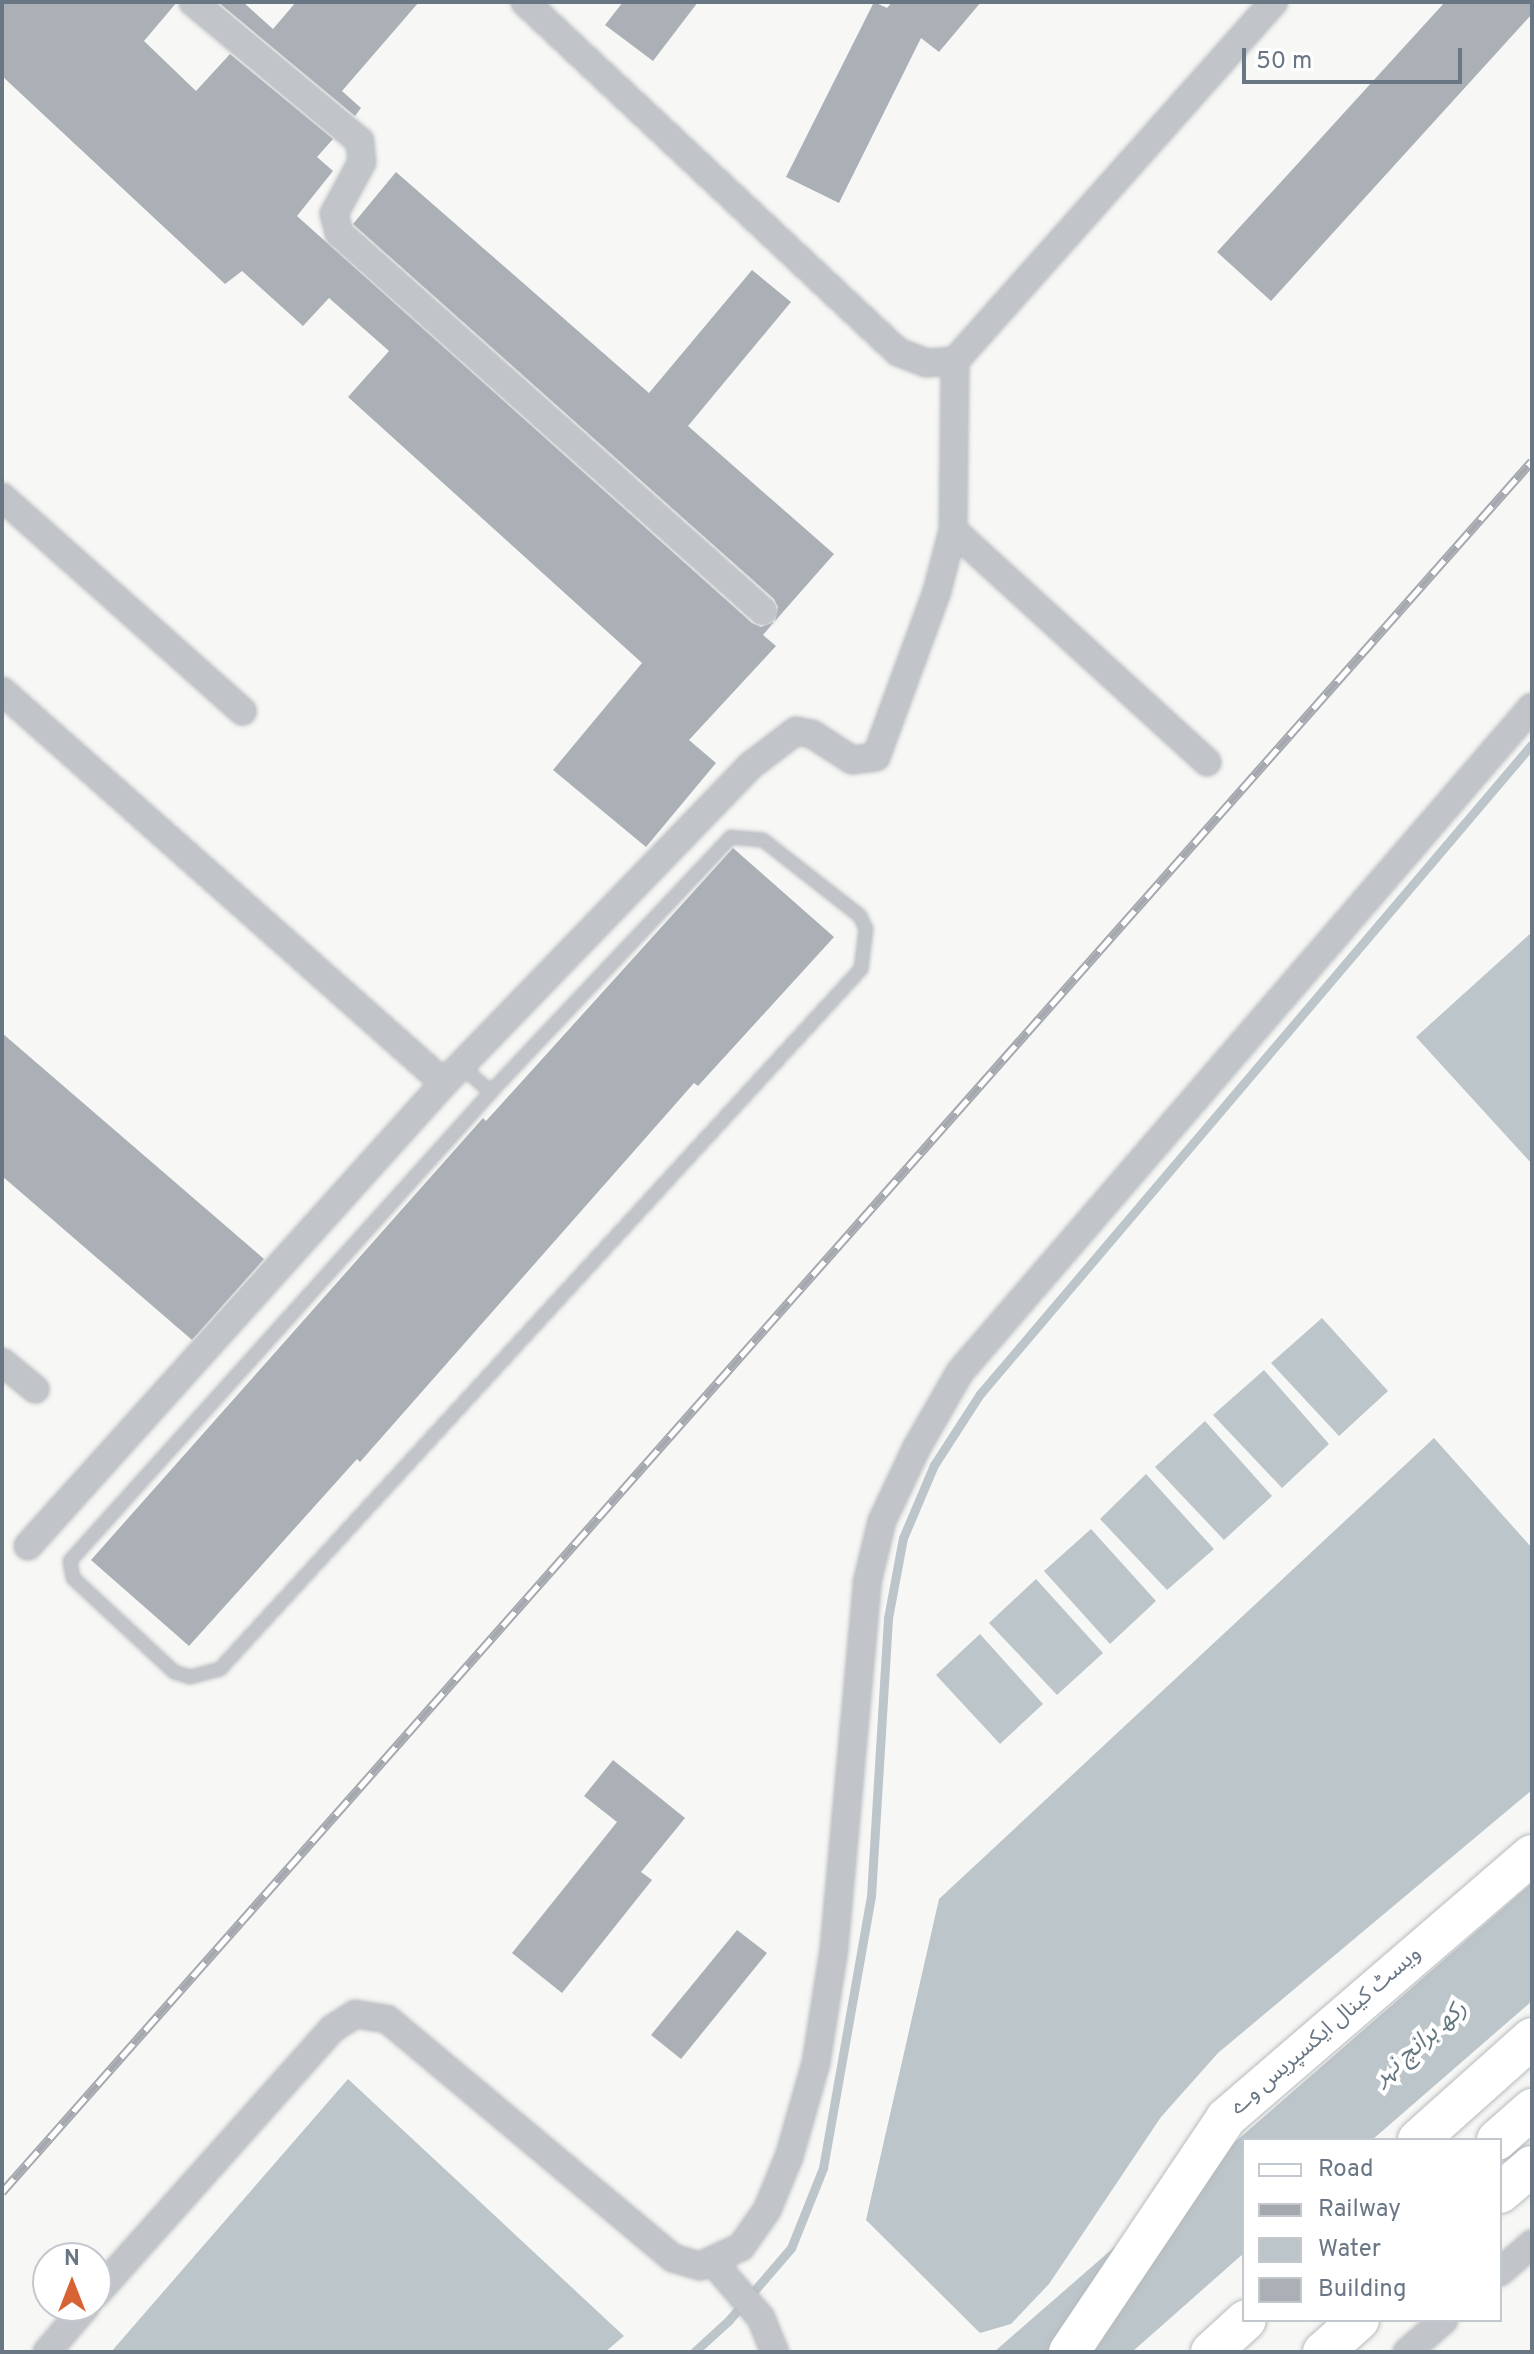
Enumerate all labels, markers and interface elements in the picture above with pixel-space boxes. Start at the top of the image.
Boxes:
scale bar [1246,32,1466,82]
text: 50 m [1256,47,1312,77]
street label: ویسٹ کینال ایکسپریس وے [1225,1941,1427,2121]
water label: رکھ برانچ نہر [1368,1996,1474,2092]
legend [1242,2138,1502,2322]
text: Road [1318,2155,1374,2185]
text: Railway [1318,2195,1401,2225]
text: Water [1318,2235,1381,2265]
north arrow [32,2242,112,2322]
text: N [64,2246,80,2273]
text: Building [1318,2275,1407,2305]

